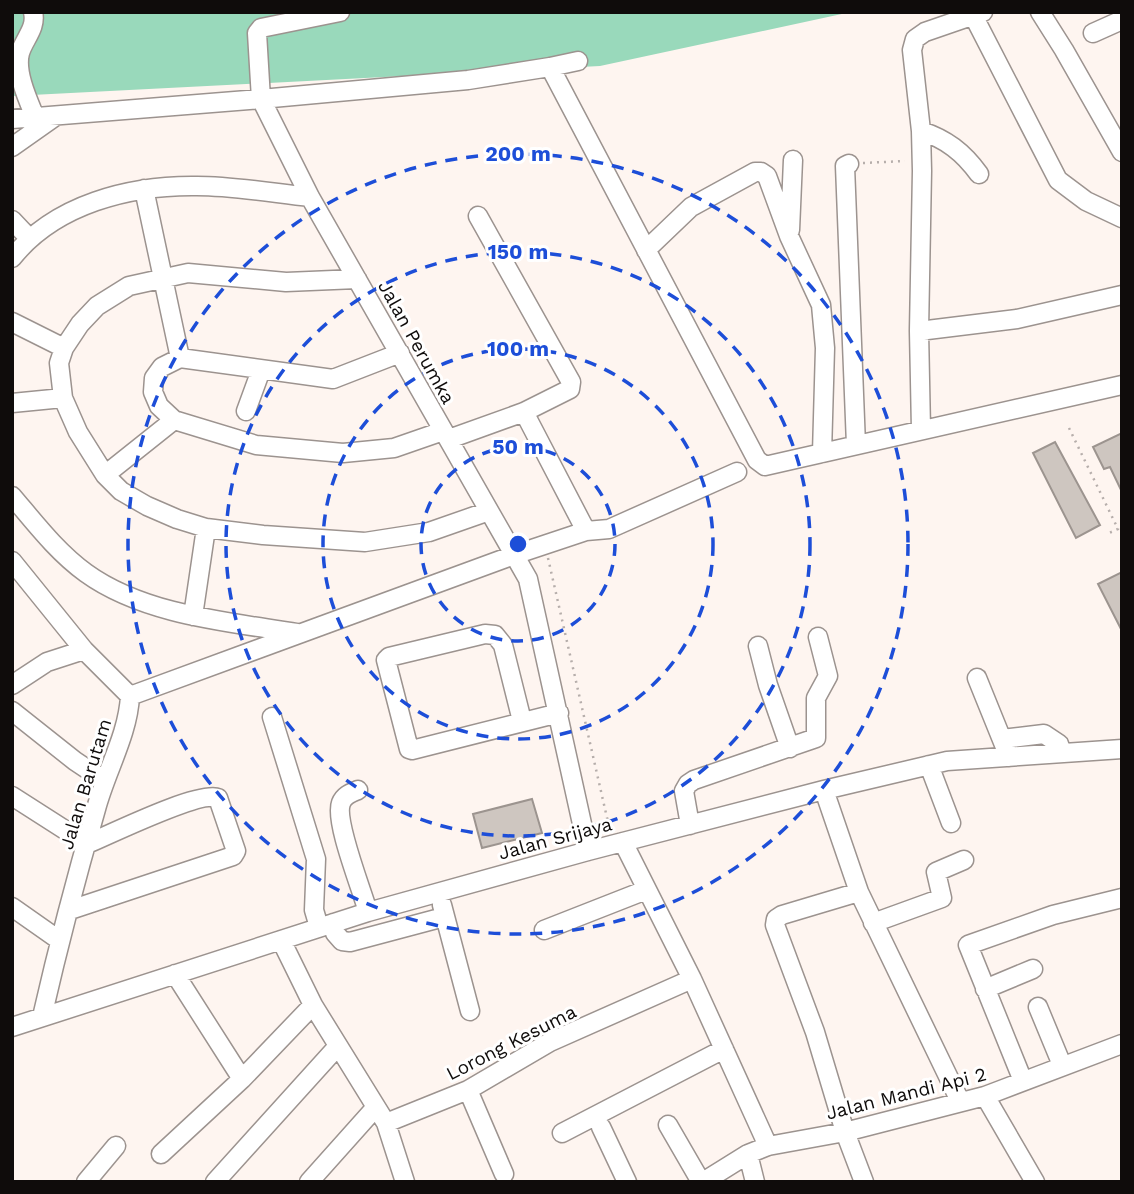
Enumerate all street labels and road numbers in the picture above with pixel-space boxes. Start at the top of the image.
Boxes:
street label: Jalan Perumka [373,277,460,408]
street label: Jalan Barutam [55,716,116,852]
street label: Jalan Srijaya [496,812,615,865]
street label: Lorong Kesuma [442,1000,580,1085]
street label: Jalan Mandi Api 2 [824,1062,989,1125]

